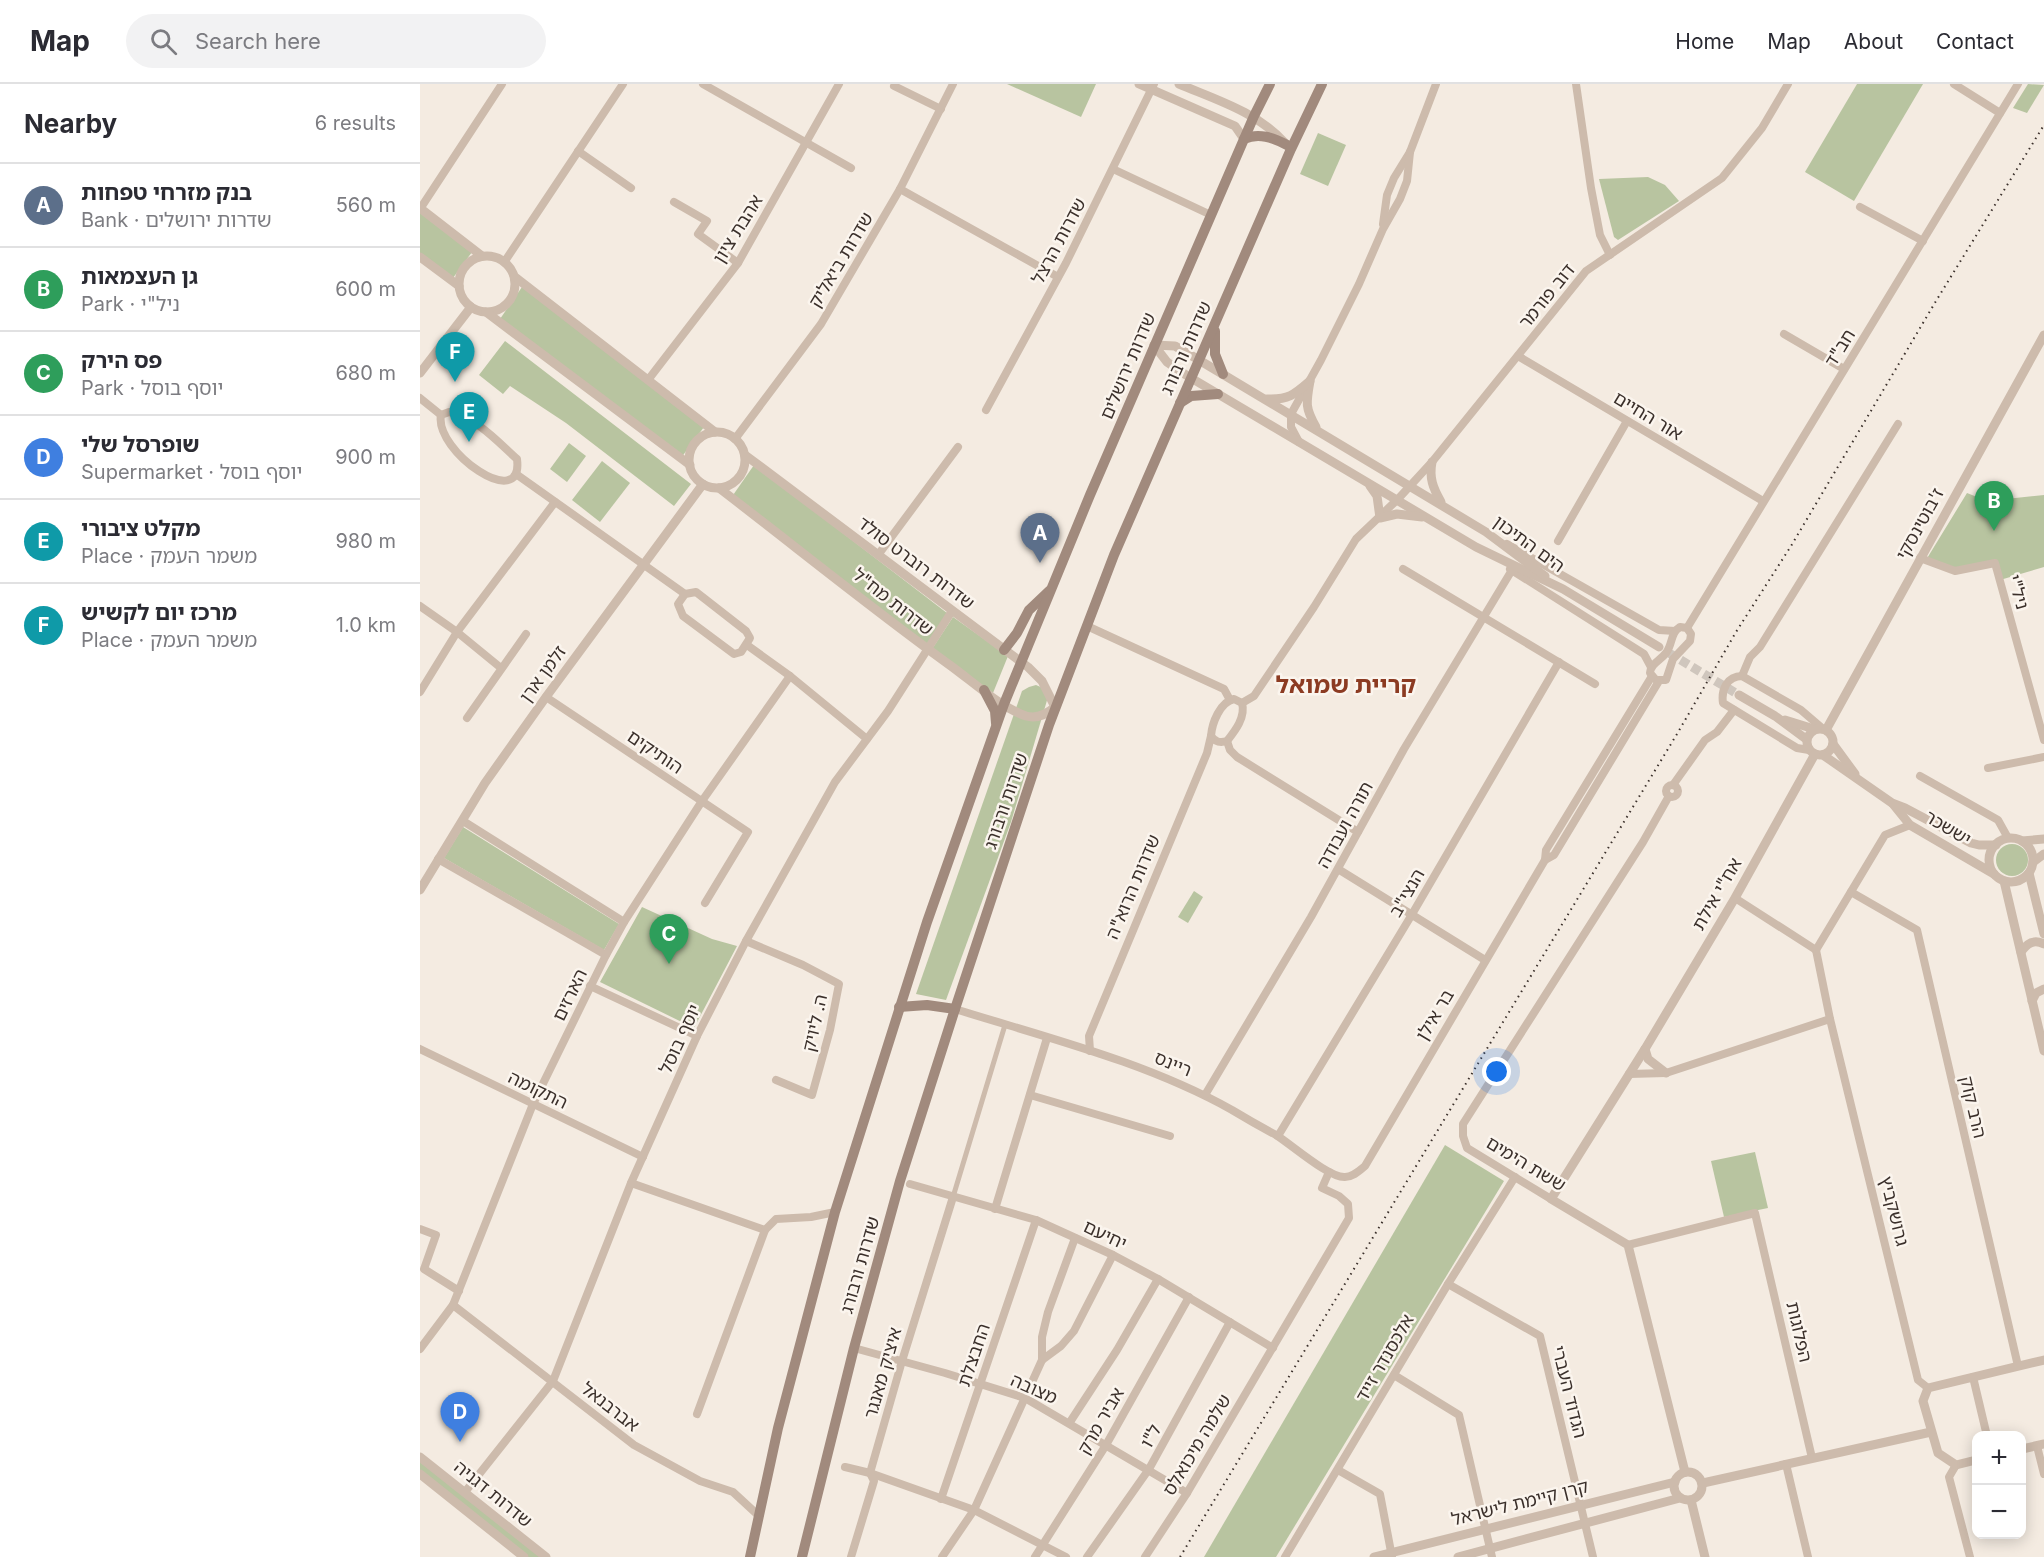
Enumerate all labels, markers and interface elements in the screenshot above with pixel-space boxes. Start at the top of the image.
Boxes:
search box [126,14,546,68]
text: Map [30,24,90,58]
icon: search [147,25,180,58]
text: Search here [195,28,321,54]
text: Home [1675,29,1734,54]
text: Map [1767,29,1811,54]
text: About [1844,29,1903,54]
text: Contact [1936,29,2014,54]
text: Nearby [24,108,117,139]
text: 6 results [315,111,396,135]
text: בנק מזרחי טפחות [81,179,252,205]
street label: אהבת ציון [708,191,767,267]
text: A [36,193,51,217]
text: 560 m [336,193,396,217]
street label: שדרות הרצל [1027,194,1090,287]
text: Bank · שדרות ירושלים [81,208,272,232]
street label: שדרות ביאליק [804,208,877,311]
street label: דוב פורמר [1514,259,1579,332]
text: גן העצמאות [81,263,198,289]
text: B [37,277,50,301]
text: 600 m [335,277,396,301]
text: Park · ניל"י [81,292,180,316]
street label: שדרות ורבורג [1156,298,1215,398]
street label: שדרות ירושלים [1096,309,1159,422]
street label: חב"ד [1820,325,1859,370]
pin: F [435,332,474,382]
text: פס הירק [81,347,162,373]
text: C [36,361,51,385]
text: 680 m [335,361,396,385]
text: Park · יוסף בוסל [81,376,223,400]
street label: אור החיים [1610,387,1687,444]
pin: E [449,392,488,442]
text: שופרסל שלי [81,431,200,457]
text: D [36,445,51,469]
text: 900 m [335,445,396,469]
text: Supermarket · יוסף בוסל [81,460,302,484]
pin: B [1974,482,2014,531]
street label: ז'בוטינסקי [1891,484,1948,563]
street label: הים התיכון [1490,511,1569,576]
street label: שדרות רוברט סולד [854,512,979,613]
pin: A [1020,514,1060,563]
text: מקלט ציבורי [81,515,200,541]
text: E [37,529,50,553]
text: 980 m [335,529,396,553]
text: Place · משמר העמק [81,544,257,568]
street label: שדרות מח"ל [849,564,938,639]
street label: ניל"י [2004,572,2033,612]
text: מרכז יום לקשיש [81,599,237,625]
text: F [38,613,49,637]
text: 1.0 km [336,613,396,637]
text: Place · משמר העמק [81,628,257,652]
street label: זלמן ארן [515,641,570,706]
district label: קריית שמואל [1276,670,1417,699]
street label: הותיקים [624,725,687,778]
street label: שדרות ורבורג [979,750,1032,852]
street label: תורה ועבודה [1312,778,1377,872]
street label: יששכר [1921,806,1975,849]
street label: שדרות הרוא"ה [1101,831,1164,942]
street label: אח"י אילת [1687,854,1746,934]
street label: הנצי"ב [1385,865,1429,920]
pin: C [650,914,688,964]
street label: הארזים [548,965,591,1024]
street label: בר אילן [1411,985,1458,1044]
street label: ה. ליויק [798,992,831,1054]
street label: יוסף בוסל [654,1001,705,1077]
street label: ריינס [1151,1047,1195,1080]
your location [1482,1057,1511,1086]
street label: התקומה [505,1066,571,1113]
street label: הרב קוק [1956,1074,1991,1140]
street label: ששת הימים [1483,1132,1570,1196]
street label: גרושקביץ [1876,1174,1913,1248]
street label: שדרות ורבורג [836,1214,883,1316]
street label: יחיעם [1080,1215,1130,1254]
street label: הפלוגות [1782,1300,1817,1364]
street label: אלכסנדר זייד [1351,1310,1418,1405]
street label: החבצלת [953,1321,994,1389]
street label: איציק מאנגר [859,1325,906,1421]
street label: הגדוד העברי [1548,1343,1591,1440]
street label: מצובה [1008,1369,1061,1408]
street label: אברבנאל [577,1377,643,1436]
street label: אביר מרק [1073,1384,1128,1458]
street label: שלמה מיכואלס [1158,1390,1235,1499]
pin: D [440,1392,480,1442]
street label: ל"ו [1136,1421,1165,1451]
map controls [1972,1431,2026,1539]
button: + [1972,1431,2026,1485]
street label: שדרות דגניה [450,1456,536,1531]
street label: קרן קיימת לישראל [1449,1475,1591,1530]
button: − [1972,1485,2026,1539]

